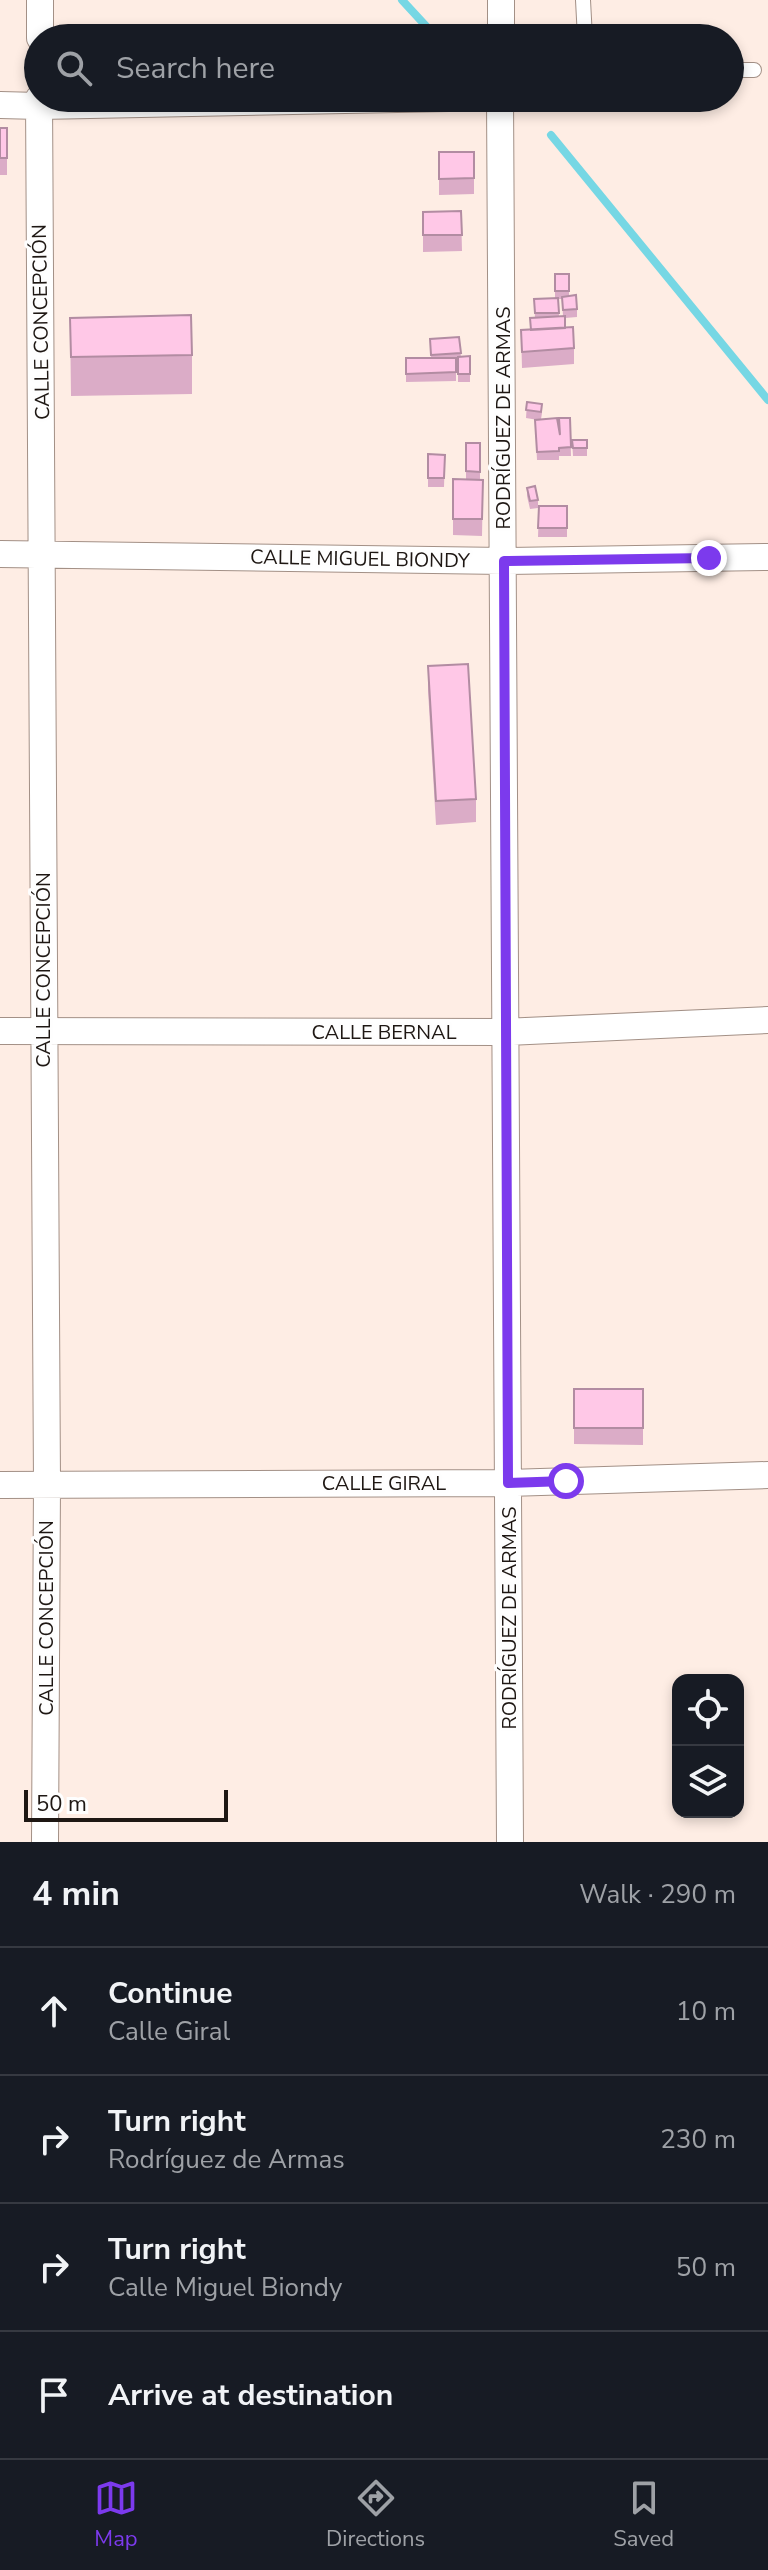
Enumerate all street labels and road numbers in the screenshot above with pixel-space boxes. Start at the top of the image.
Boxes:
street label: CALLE CONCEPCIÓN [26,224,56,420]
street label: RODRÍGUEZ DE ARMAS [490,306,517,530]
street label: CALLE MIGUEL BIONDY [250,544,471,574]
street label: CALLE CONCEPCIÓN [30,872,57,1068]
street label: CALLE BERNAL [311,1019,457,1046]
street label: CALLE GIRAL [322,1470,446,1497]
street label: RODRÍGUEZ DE ARMAS [496,1506,523,1730]
street label: CALLE CONCEPCIÓN [33,1520,60,1716]

